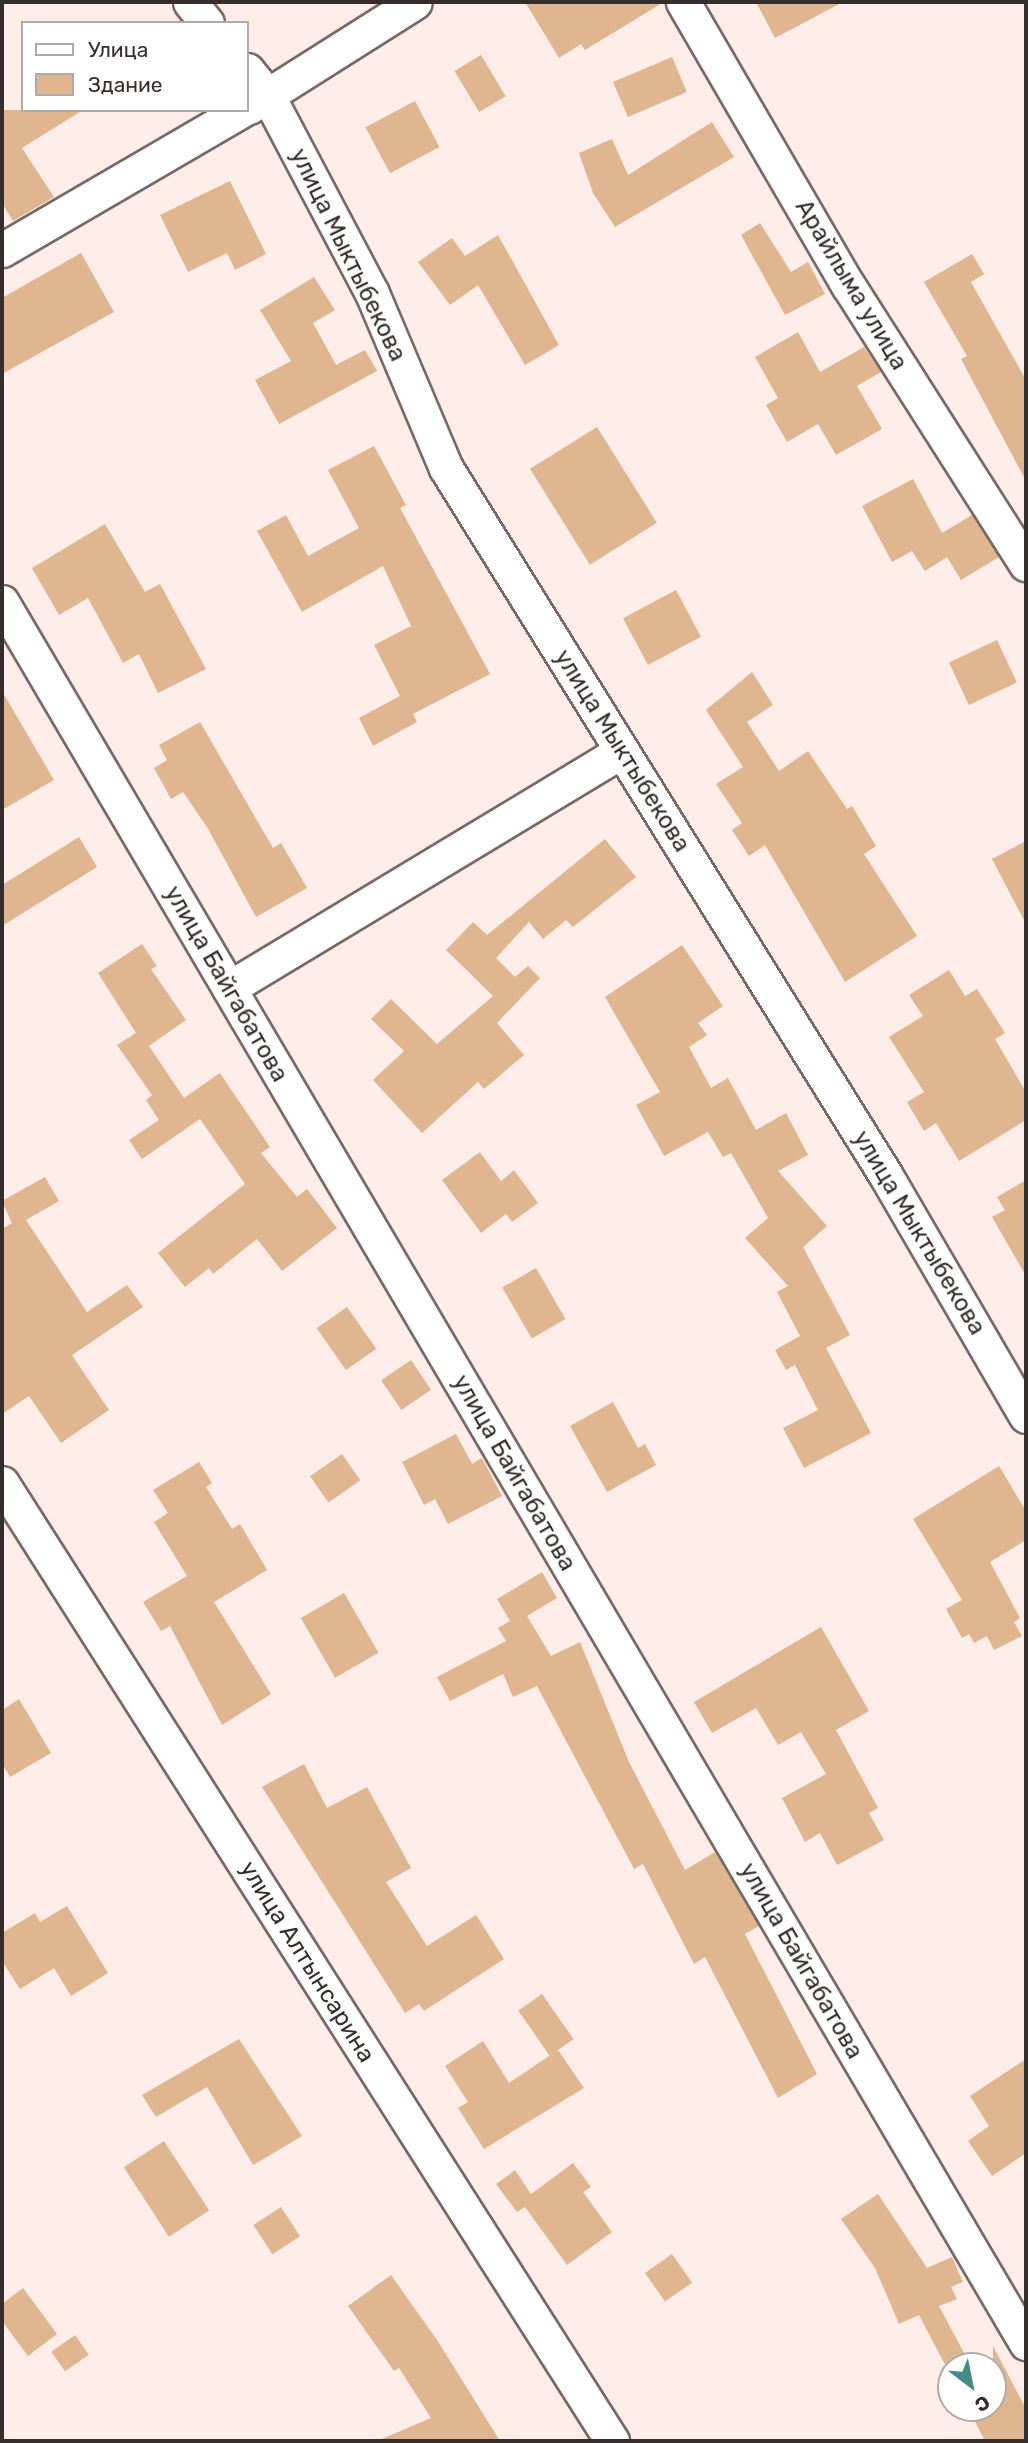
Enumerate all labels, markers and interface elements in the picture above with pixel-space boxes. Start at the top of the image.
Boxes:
legend [21,21,248,112]
text: Улица [88,37,148,62]
text: Здание [88,72,163,97]
street label: улица Мыктыбекова [284,144,412,366]
street label: Арайлыма улица [789,195,913,375]
street label: улица Мыктыбекова [548,644,696,858]
street label: улица Байгабатова [158,881,294,1087]
street label: улица Мыктыбекова [847,1126,991,1340]
street label: улица Байгабатова [446,1370,582,1576]
street label: улица Алтынсарина [233,1856,381,2068]
street label: улица Байгабатова [733,1858,869,2064]
north arrow [937,2352,1007,2422]
text: С [971,2390,994,2417]

